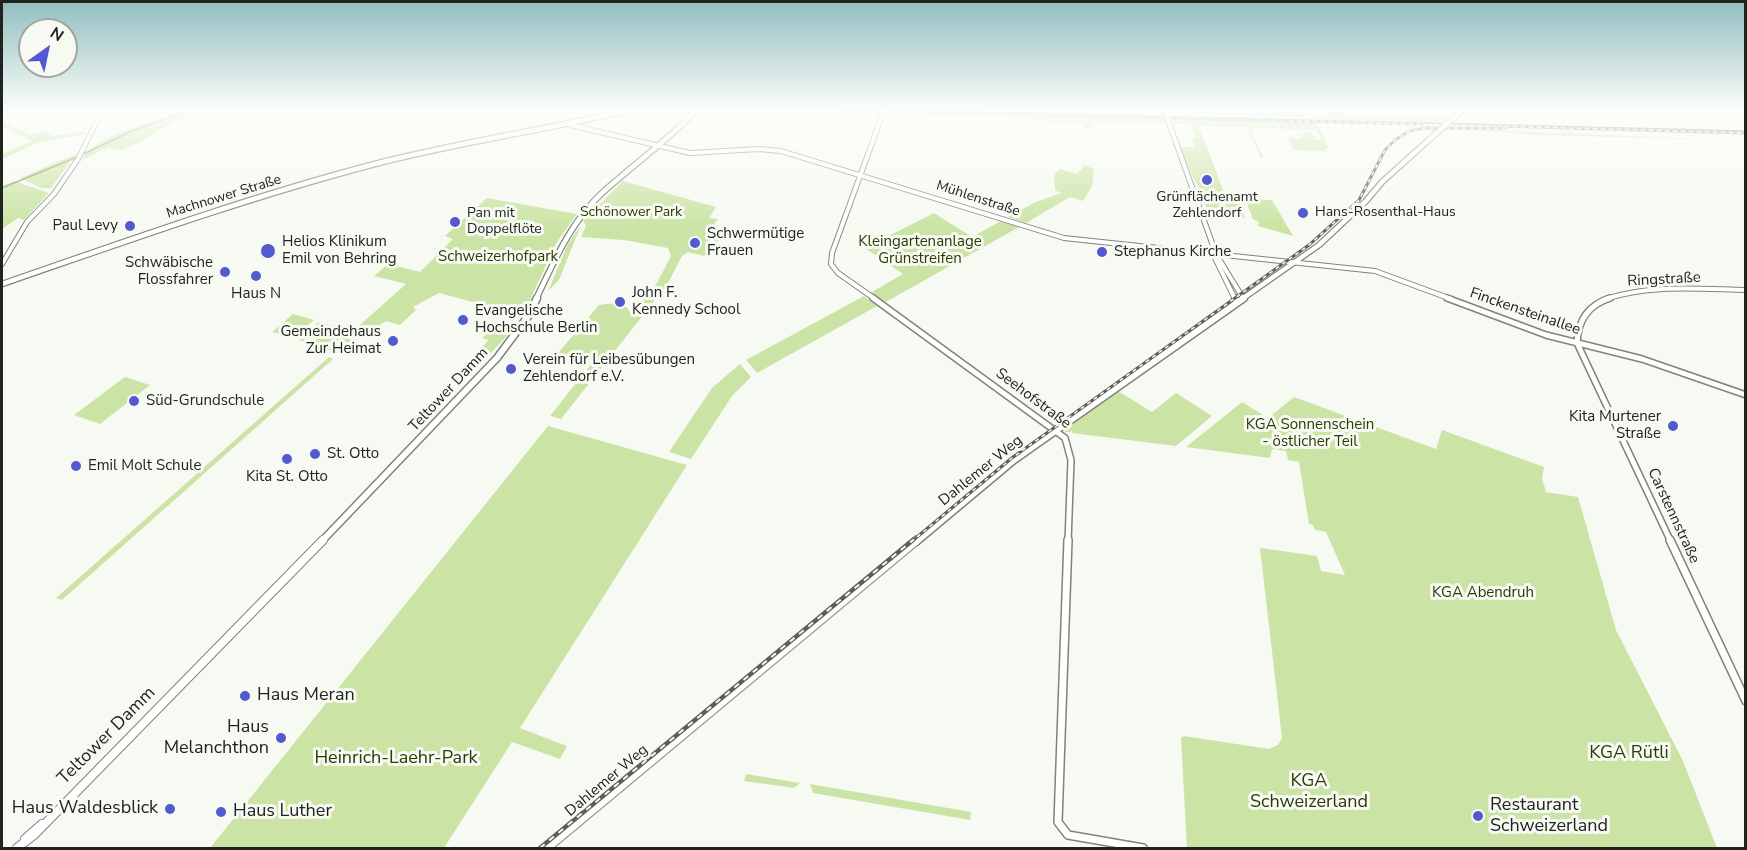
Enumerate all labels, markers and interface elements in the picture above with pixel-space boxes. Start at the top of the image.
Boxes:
north arrow [18,18,78,78]
text: N [46,22,68,47]
street label: Machnower Straße [165,172,283,222]
marker: Grünflächenamt Zehlendorf [1200,173,1214,187]
street label: Mühlenstraße [934,178,1022,220]
place label: Grünflächenamt Zehlendorf [1156,190,1258,222]
park label: Schönower Park [580,205,682,221]
place label: Hans-Rosenthal-Haus [1315,205,1456,221]
place label: Pan mit Doppelflöte [467,206,542,238]
marker: Hans-Rosenthal-Haus [1296,206,1310,220]
marker: Pan mit Doppelflöte [448,215,462,229]
place label: Paul Levy [53,217,118,235]
marker: Paul Levy [123,219,137,233]
place label: Schwermütige Frauen [707,225,804,260]
place label: Helios Klinikum Emil von Behring [282,233,396,268]
park label: Kleingartenanlage Grünstreifen [858,233,982,268]
marker: Schwermütige Frauen [688,236,702,250]
marker: Helios Klinikum Emil von Behring [259,242,277,260]
place label: Stephanus Kirche [1114,243,1231,261]
marker: Stephanus Kirche [1095,245,1109,259]
park label: Schweizerhofpark [438,248,558,266]
place label: Schwäbische Flossfahrer [125,254,213,289]
marker: Schwäbische Flossfahrer [218,265,232,279]
marker: Haus N [249,269,263,283]
street label: Ringstraße [1627,269,1701,291]
place label: John F. Kennedy School [632,284,740,319]
place label: Haus N [231,285,281,303]
street label: Finckensteinallee [1467,285,1583,339]
marker: John F. Kennedy School [613,295,627,309]
place label: Evangelische Hochschule Berlin [475,302,597,337]
marker: Evangelische Hochschule Berlin [456,313,470,327]
place label: Gemeindehaus Zur Heimat [280,323,381,358]
marker: Gemeindehaus Zur Heimat [386,334,400,348]
street label: Teltower Damm [406,344,492,436]
place label: Verein für Leibesübungen Zehlendorf e.V. [523,351,695,386]
marker: Verein für Leibesübungen Zehlendorf e.V. [504,362,518,376]
street label: Seehofstraße [992,365,1074,433]
place label: Süd-Grundschule [146,392,264,410]
marker: Süd-Grundschule [127,394,141,408]
place label: Kita Murtener Straße [1569,408,1661,443]
park label: KGA Sonnenschein - östlicher Teil [1246,416,1374,451]
marker: Kita Murtener Straße [1666,419,1680,433]
street label: Dahlemer Weg [936,432,1026,510]
place label: St. Otto [327,445,379,463]
marker: St. Otto [308,447,322,461]
marker: Kita St. Otto [280,452,294,466]
place label: Emil Molt Schule [88,457,201,475]
marker: Emil Molt Schule [69,459,83,473]
street label: Carstennstraße [1643,465,1703,567]
place label: Kita St. Otto [246,468,328,486]
park label: KGA Abendruh [1432,584,1534,602]
street label: Teltower Damm [54,683,160,789]
place label: Haus Meran [257,685,355,707]
marker: Haus Meran [238,689,252,703]
place label: Haus Melanchthon [164,717,269,760]
marker: Haus Melanchthon [274,731,288,745]
street label: Dahlemer Weg [562,741,652,821]
park label: KGA Rütli [1589,743,1669,765]
park label: Heinrich-Laehr-Park [314,748,478,770]
park label: KGA Schweizerland [1250,771,1368,814]
place label: Restaurant Schweizerland [1490,795,1608,838]
place label: Haus Waldesblick [12,798,158,820]
place label: Haus Luther [233,801,332,823]
marker: Haus Waldesblick [163,802,177,816]
marker: Haus Luther [214,805,228,819]
marker: Restaurant Schweizerland [1471,809,1485,823]

